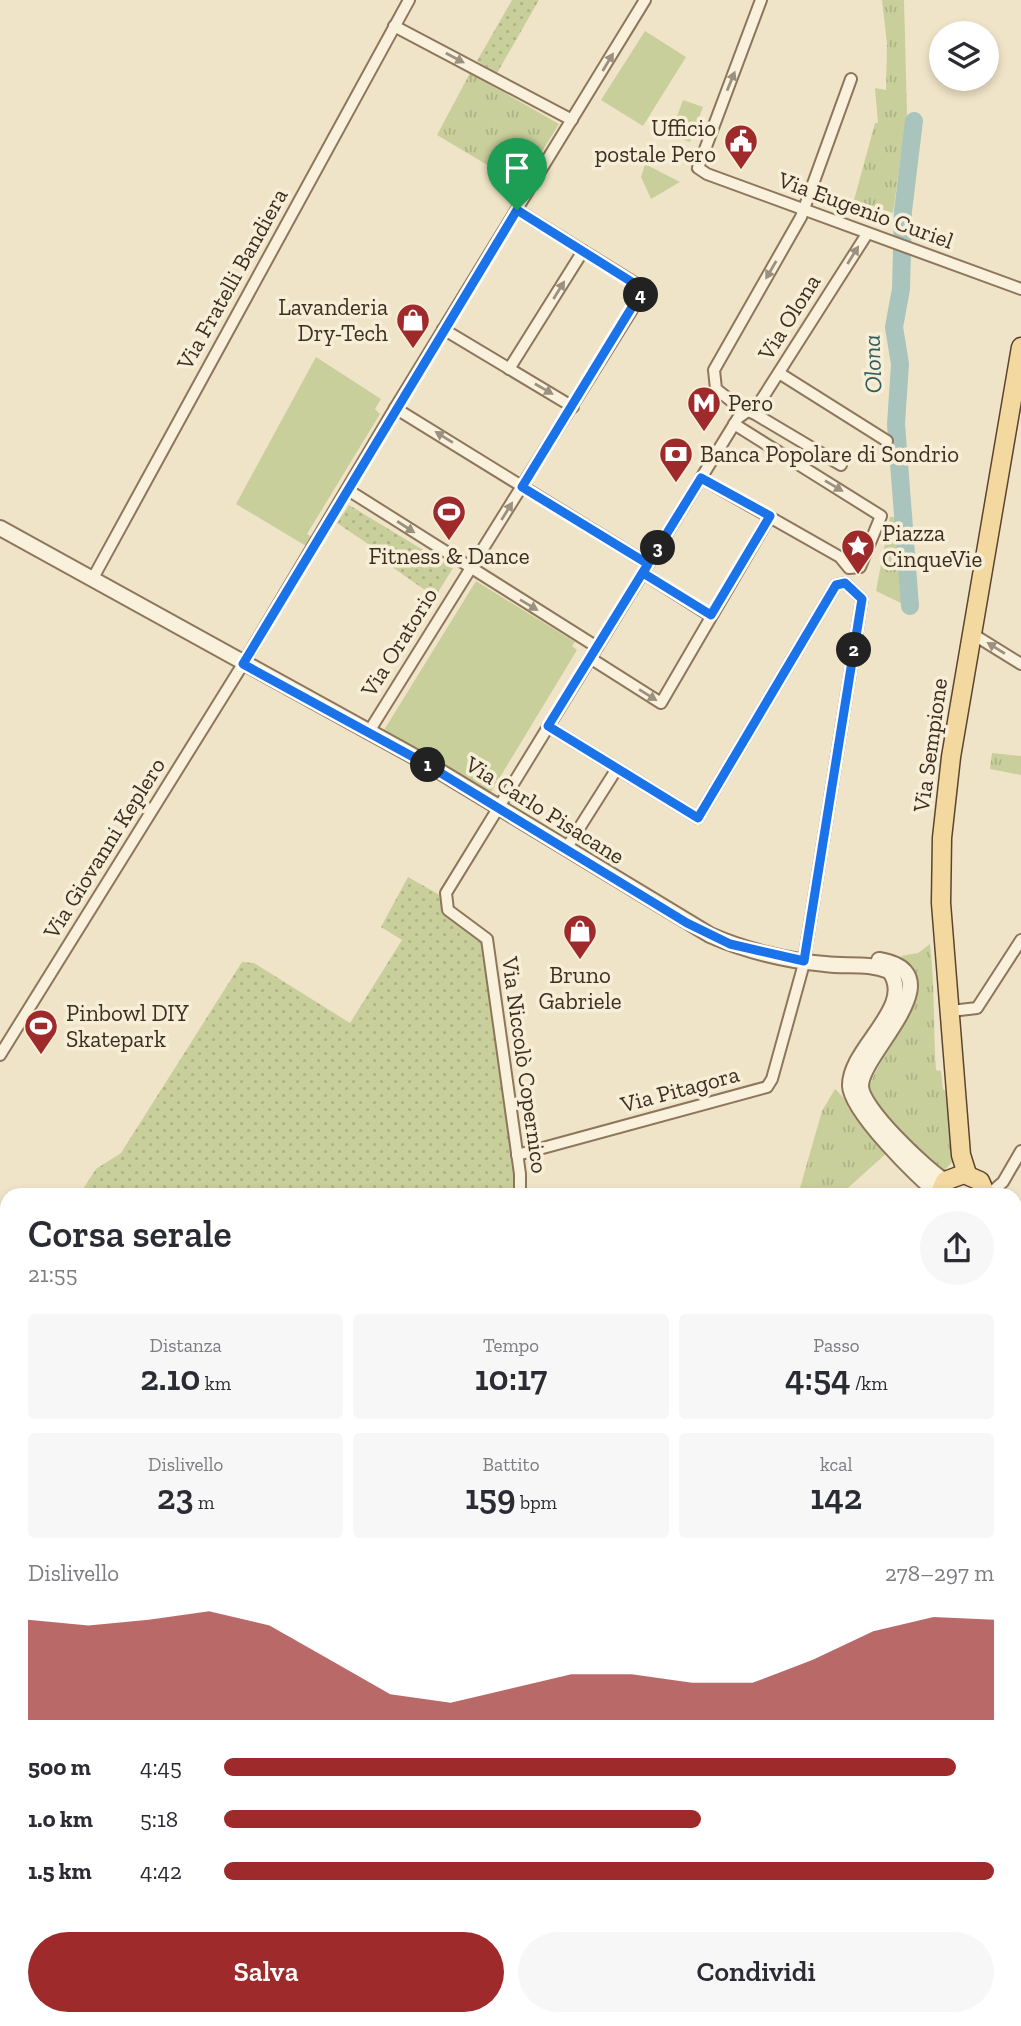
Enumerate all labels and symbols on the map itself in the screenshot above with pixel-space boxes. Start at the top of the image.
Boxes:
one-way arrow [445,52,465,63]
one-way arrow [601,52,614,71]
one-way arrow [725,70,736,91]
place label: Ufficio postale Pero [595,114,716,168]
public building icon: Ufficio postale Pero [722,122,760,171]
pin [487,138,547,210]
street label: Via Eugenio Curiel [774,165,957,255]
street label: Via Fratelli Bandiera [170,183,293,375]
one-way arrow [847,246,860,265]
one-way arrow [765,260,777,279]
street label: Via Olona [751,269,826,366]
pin: 4 [624,278,658,312]
one-way arrow [552,281,565,300]
place label: Lavanderia Dry-Tech [278,293,388,347]
shop icon: Lavanderia Dry-Tech [394,301,432,350]
water label: Olona [856,334,888,394]
one-way arrow [534,383,553,396]
metro station icon: Pero [685,384,723,433]
place label: Pero [728,389,773,417]
one-way arrow [434,431,453,444]
bank icon: Banca Popolare di Sondrio [657,435,695,484]
place label: Banca Popolare di Sondrio [700,440,959,468]
one-way arrow [824,480,844,493]
sports icon: Fitness & Dance [430,493,468,542]
one-way arrow [500,501,513,520]
place label: Piazza CinqueVie [882,519,982,573]
one-way arrow [396,521,415,534]
place icon: Piazza CinqueVie [839,527,877,576]
pin: 3 [640,530,676,566]
place label: Fitness & Dance [369,542,530,570]
street label: Via Oratorio [354,582,443,702]
one-way arrow [519,599,538,612]
pin: 2 [836,632,872,668]
one-way arrow [986,642,1006,655]
street label: Via Sempione [907,676,953,815]
one-way arrow [638,688,657,701]
pin: 1 [410,748,446,782]
street label: Via Carlo Pisacane [459,749,630,870]
street label: Via Giovanni Keplero [36,752,171,944]
shop icon: Bruno Gabriele [561,912,599,961]
street label: Via Niccolò Copernico [496,954,554,1175]
place label: Bruno Gabriele [538,961,622,1015]
place label: Pinbowl DIY Skatepark [66,999,190,1053]
sports icon: Pinbowl DIY Skatepark [22,1007,60,1056]
street label: Via Pitagora [617,1060,742,1119]

